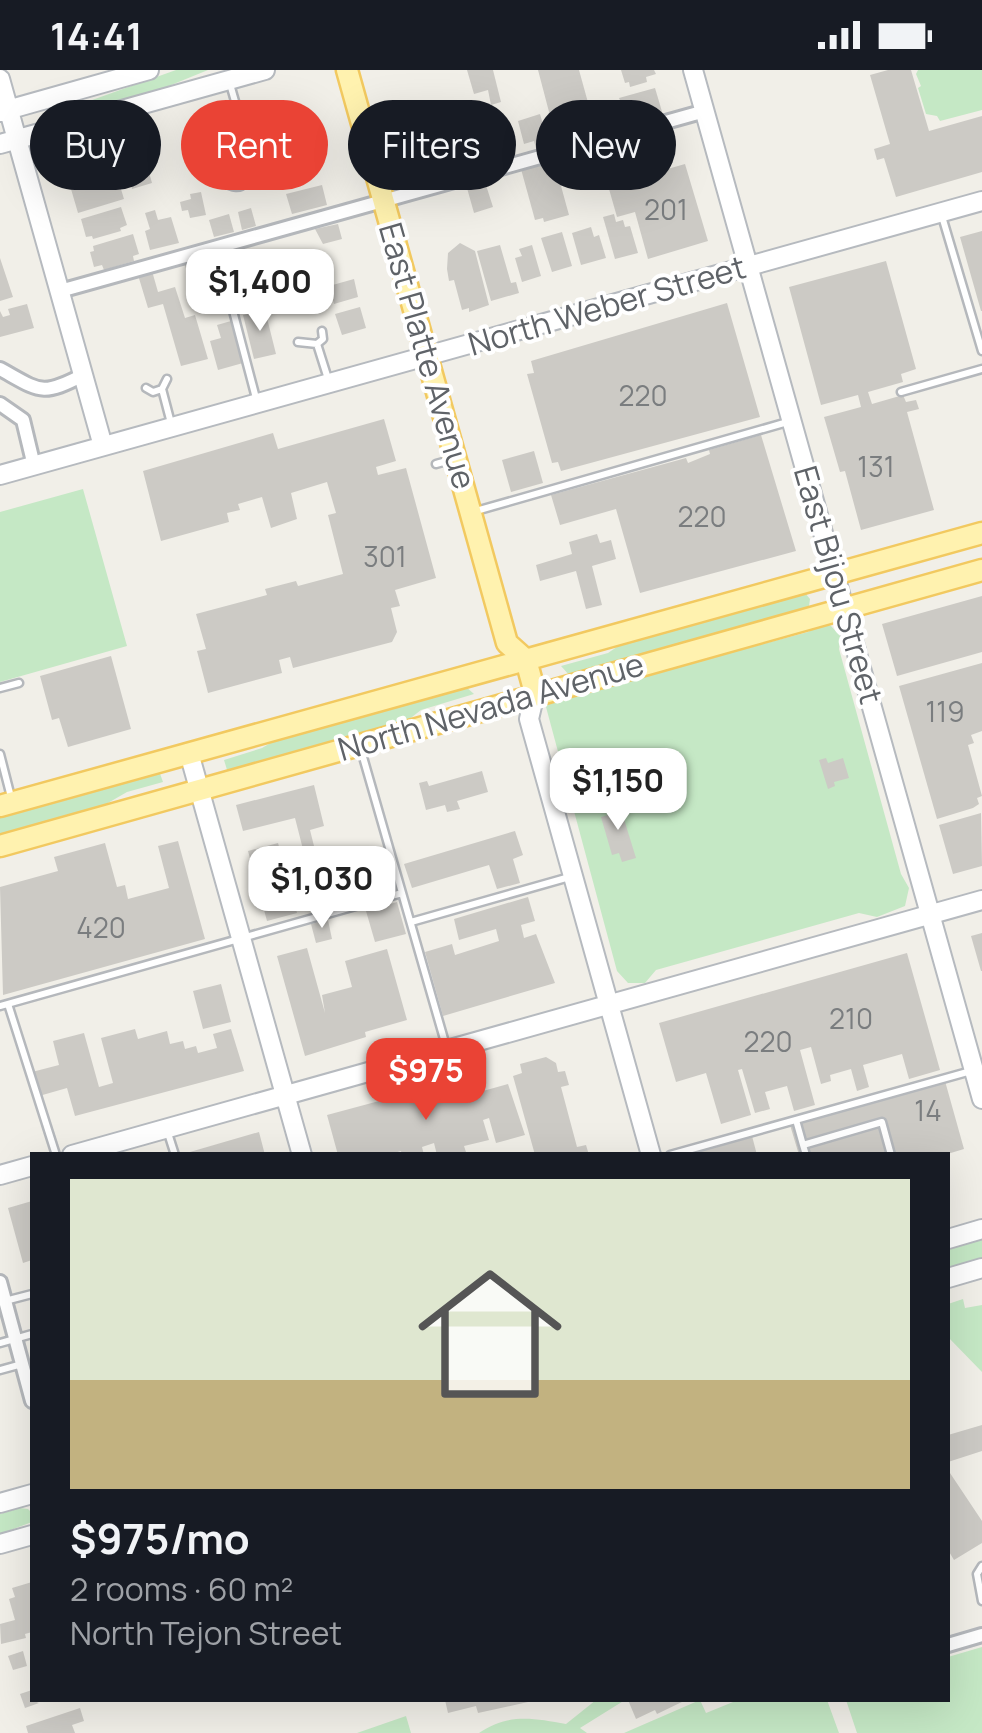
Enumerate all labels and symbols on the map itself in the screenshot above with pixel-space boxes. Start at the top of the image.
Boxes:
house number: 201 [644,190,688,228]
street label: East Platte Avenue [369,217,487,494]
street label: North Weber Street [463,244,751,366]
pin: $1,400 [179,249,341,334]
house number: 220 [619,376,668,414]
house number: 131 [857,447,895,485]
street label: East Bijou Street [784,461,894,709]
house number: 220 [678,497,727,535]
house number: 301 [363,537,407,575]
street label: North Nevada Avenue [333,641,649,771]
house number: 119 [925,692,965,730]
pin: $1,150 [537,748,699,833]
pin: $1,030 [241,846,403,931]
house number: 420 [76,908,126,946]
house number: 210 [829,999,873,1037]
house number: 220 [744,1022,793,1060]
pin: $975 [367,1038,485,1123]
house number: 14 [914,1091,942,1129]

